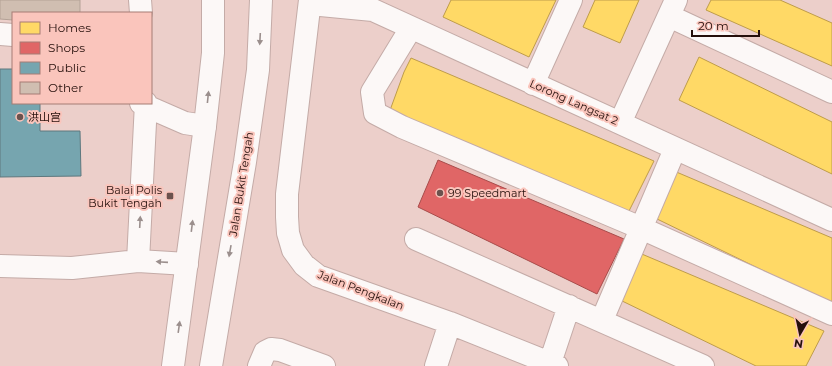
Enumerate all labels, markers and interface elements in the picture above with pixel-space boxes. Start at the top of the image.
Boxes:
legend [12,12,152,104]
scale bar [692,12,759,38]
text: 20 m [698,18,729,33]
text: Homes [48,20,91,35]
one-way arrow [256,33,263,45]
text: Shops [48,40,85,55]
text: Public [48,60,86,75]
street label: Lorong Langsat 2 [527,76,621,128]
text: Other [48,80,83,95]
one-way arrow [205,91,211,103]
place label: 洪山宫 [28,110,61,124]
marker: 洪山宫 [15,112,25,122]
street label: Jalan Bukit Tengah [226,131,256,238]
place label: Balai Polis Bukit Tengah [88,183,163,210]
place label: 99 Speedmart [448,186,527,200]
marker: 99 Speedmart [435,188,445,198]
marker: Balai Polis Bukit Tengah [165,191,175,201]
one-way arrow [137,215,143,228]
one-way arrow [189,219,195,232]
one-way arrow [227,245,233,257]
one-way arrow [156,259,168,266]
street label: Jalan Pengkalan [315,267,406,313]
north arrow [780,314,820,354]
one-way arrow [175,321,182,333]
text: N [793,336,804,351]

